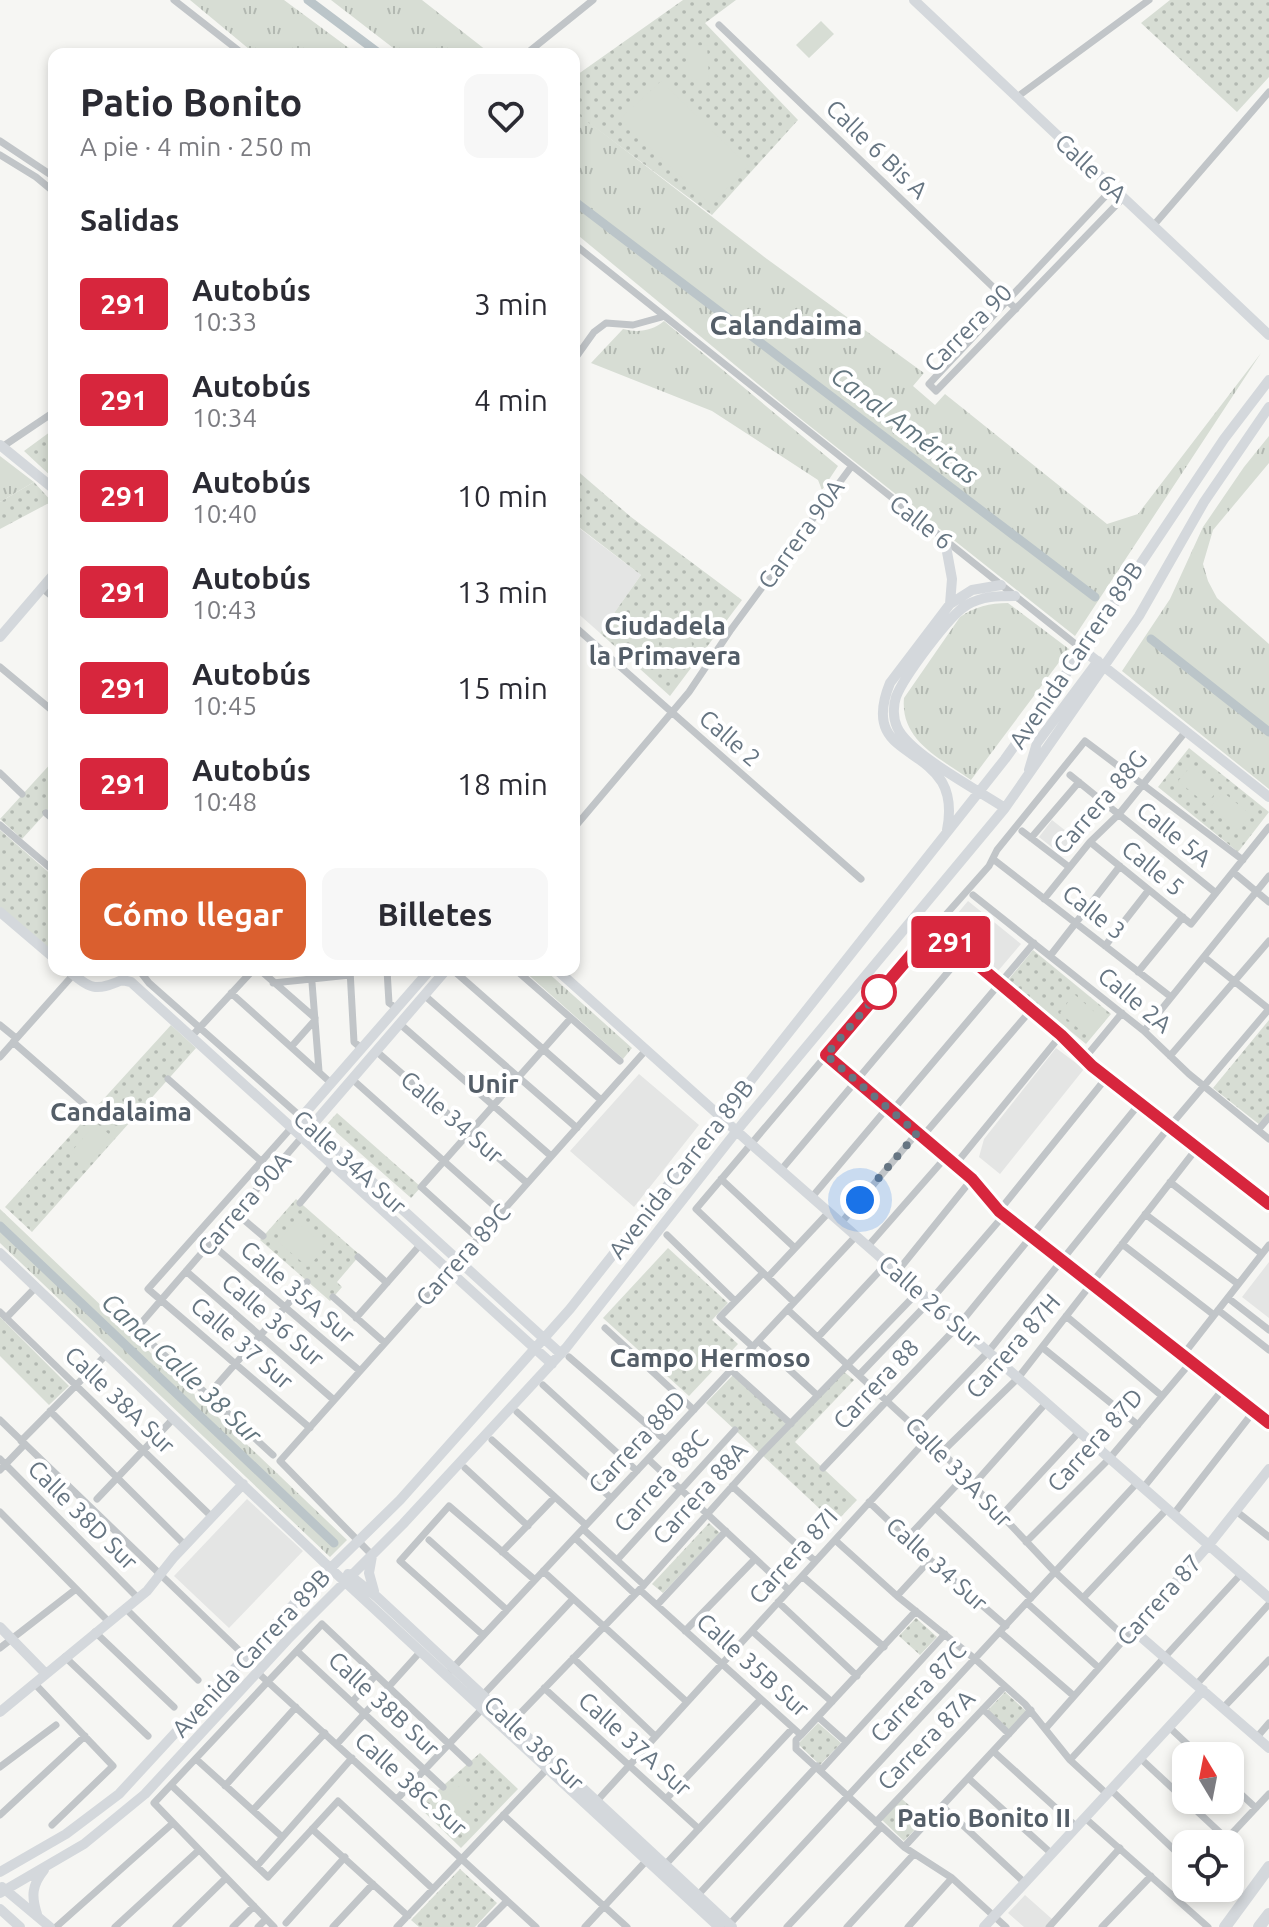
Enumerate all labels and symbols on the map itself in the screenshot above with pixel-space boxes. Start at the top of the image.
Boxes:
street label: Calle 6 Bis A [821,94,933,204]
street label: Calle 6A [1050,128,1133,208]
street label: Carrera 90 [919,279,1017,377]
district label: Calandaima [710,309,862,340]
water label: Canal Américas [826,360,984,490]
street label: Carrera 90A [752,474,850,594]
street label: Calle 6 [884,489,958,555]
street label: Avenida Carrera 89B [1003,557,1149,753]
district label: Ciudadela la Primavera [589,611,741,670]
street label: Calle 2 [694,704,766,772]
street label: Carrera 88G [1048,745,1152,859]
street label: Calle 5A [1131,795,1217,873]
street label: Calle 5 [1116,834,1190,902]
street label: Calle 3 [1057,879,1131,945]
line badge: 291 [905,916,997,968]
street label: Calle 2A [1093,962,1178,1039]
unlabelled marker [862,975,896,1009]
street label: Calle 34 Sur [395,1065,509,1169]
district label: Unir [467,1069,519,1098]
street label: Avenida Carrera 89B [603,1074,759,1264]
district label: Candalaima [50,1097,192,1126]
street label: Calle 34A Sur [288,1104,412,1220]
street label: Carrera 90A [192,1147,296,1261]
your location [840,1180,880,1220]
street label: Carrera 89C [410,1199,516,1311]
street label: Calle 35A Sur [236,1235,360,1349]
street label: Calle 26 Sur [873,1249,987,1353]
street label: Calle 36 Sur [216,1268,330,1372]
water label: Canal Calle 38 Sur [96,1287,268,1450]
street label: Carrera 87H [960,1288,1066,1404]
street label: Calle 37 Sur [185,1291,299,1395]
street label: Carrera 88 [828,1334,924,1434]
street label: Calle 38A Sur [60,1341,180,1459]
district label: Campo Hermoso [609,1343,811,1372]
street label: Carrera 87D [1042,1383,1148,1497]
street label: Carrera 88D [583,1385,691,1499]
street label: Calle 33A Sur [900,1412,1018,1532]
street label: Carrera 88C [608,1425,714,1537]
street label: Carrera 88A [647,1436,753,1550]
street label: Calle 38D Sur [23,1455,143,1575]
street label: Carrera 87I [743,1503,843,1609]
street label: Calle 34 Sur [881,1512,993,1616]
street label: Carrera 87 [1111,1549,1207,1651]
street label: Avenida Carrera 89B [166,1564,336,1742]
street label: Calle 35B Sur [691,1608,815,1722]
street label: Carrera 87C [865,1636,971,1748]
street label: Calle 38B Sur [323,1646,445,1762]
street label: Carrera 87A [872,1684,980,1795]
street label: Calle 37A Sur [573,1686,697,1802]
street label: Calle 38 Sur [479,1690,589,1796]
street label: Calle 38C Sur [350,1727,472,1841]
north arrow [1172,1742,1244,1814]
district label: Patio Bonito II [897,1803,1071,1832]

